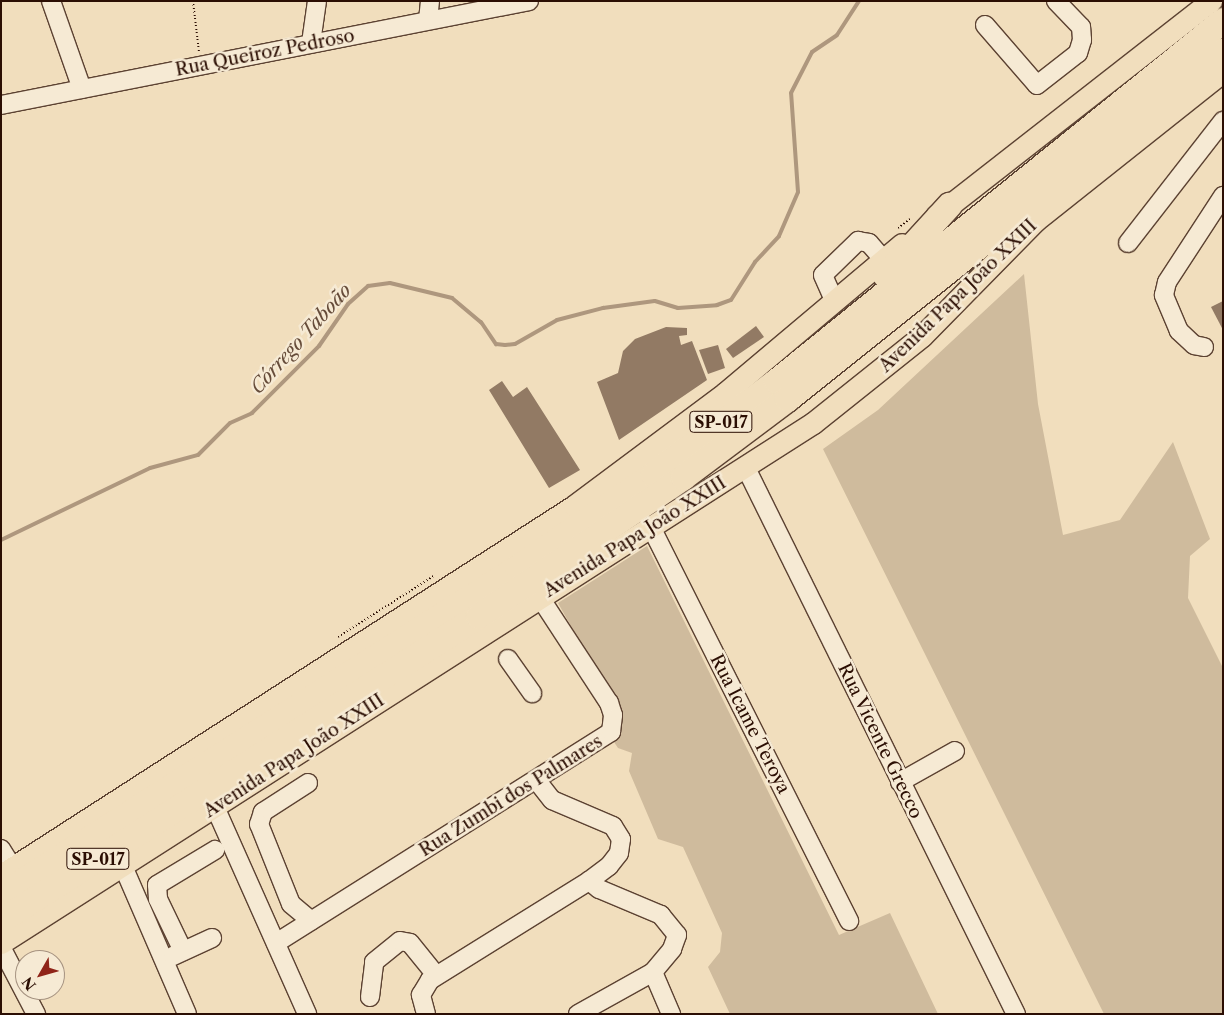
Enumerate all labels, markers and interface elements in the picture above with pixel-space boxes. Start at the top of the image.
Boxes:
street label: Rua Queiroz Pedroso [173,25,357,81]
street label: Avenida Papa João XXIII [875,215,1041,377]
water label: Córrego Taboão [246,279,356,399]
road number: SP-017 [688,408,754,436]
street label: Avenida Papa João XXIII [540,472,730,602]
street label: Rua Icame Teroya [705,650,795,798]
street label: Rua Vicente Grecco [833,659,927,823]
street label: Avenida Papa João XXIII [200,689,388,823]
street label: Rua Zumbi dos Palmares [415,731,607,861]
road number: SP-017 [66,846,130,872]
north arrow [15,950,65,1000]
text: N [18,973,40,994]

